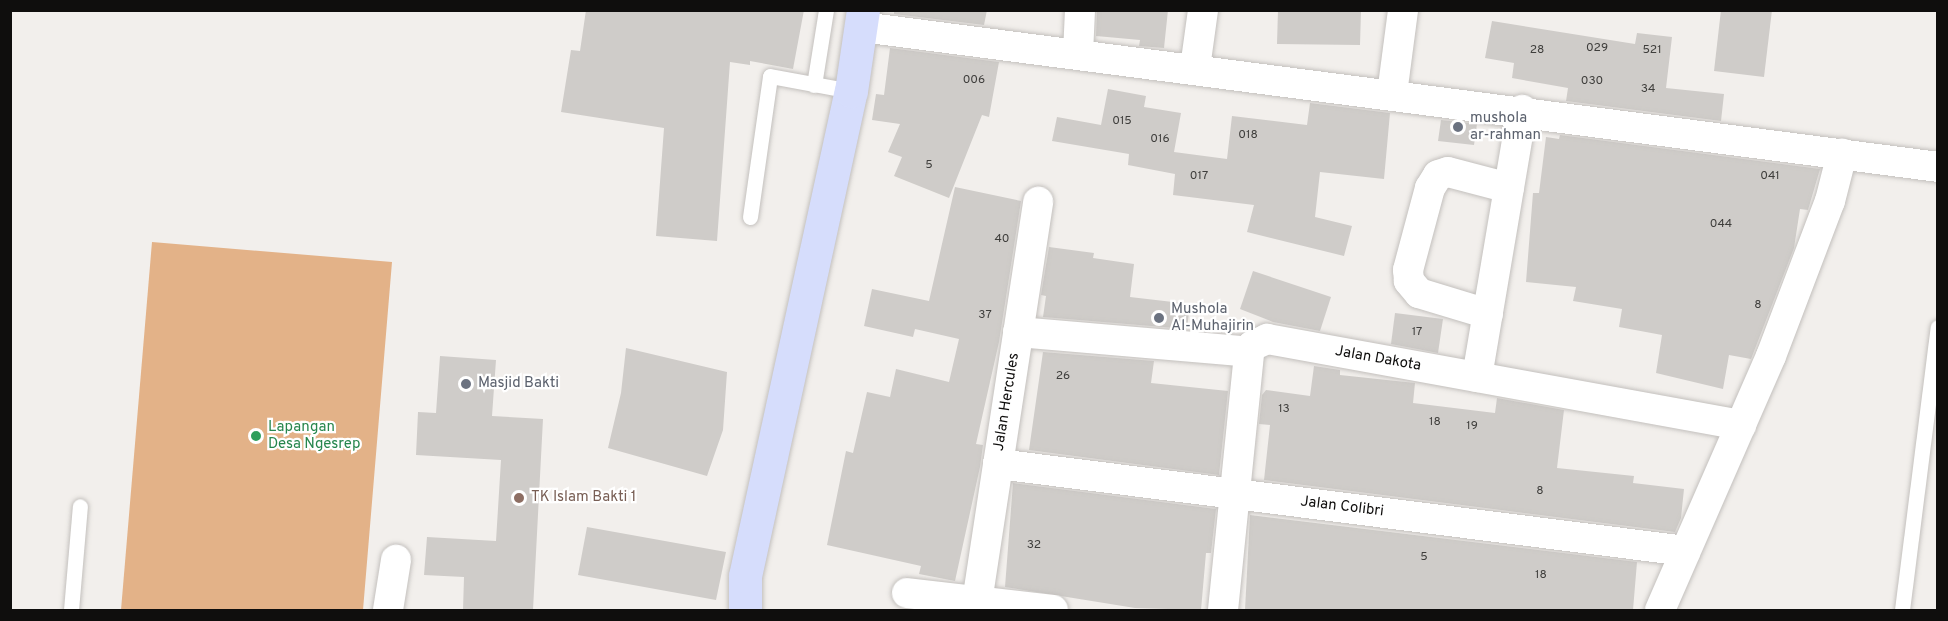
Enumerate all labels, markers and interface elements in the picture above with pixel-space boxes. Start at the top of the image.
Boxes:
house number: 029 [1586,42,1608,56]
house number: 28 [1530,44,1544,58]
house number: 521 [1642,44,1662,58]
house number: 006 [963,74,985,88]
house number: 030 [1581,75,1603,89]
house number: 34 [1641,83,1655,97]
place label: mushola ar-rahman [1470,109,1541,144]
house number: 015 [1112,115,1132,129]
marker: mushola ar-rahman [1451,120,1465,134]
house number: 018 [1238,129,1258,143]
house number: 016 [1150,133,1170,147]
house number: 5 [925,159,933,173]
house number: 017 [1190,170,1208,184]
house number: 041 [1760,170,1780,184]
house number: 044 [1710,218,1732,232]
house number: 40 [994,233,1010,247]
house number: 8 [1754,299,1762,313]
place label: Mushola Al-Muhajirin [1171,300,1254,335]
house number: 37 [978,309,992,323]
marker: Mushola Al-Muhajirin [1152,311,1166,325]
house number: 17 [1412,326,1422,340]
street label: Jalan Dakota [1334,343,1422,375]
street label: Jalan Hercules [990,352,1024,452]
house number: 26 [1056,370,1070,384]
place label: Masjid Bakti [478,375,559,393]
marker: Masjid Bakti [459,377,473,391]
house number: 13 [1278,403,1290,417]
house number: 18 [1429,416,1441,430]
place label: Lapangan Desa Ngesrep [268,418,360,453]
house number: 19 [1466,420,1478,434]
marker: Lapangan Desa Ngesrep [249,429,263,443]
house number: 8 [1536,485,1544,499]
place label: TK Islam Bakti 1 [531,489,636,507]
marker: TK Islam Bakti 1 [512,491,526,505]
street label: Jalan Colibri [1299,493,1385,521]
house number: 32 [1027,539,1041,553]
house number: 5 [1420,551,1428,565]
house number: 18 [1535,569,1547,583]

